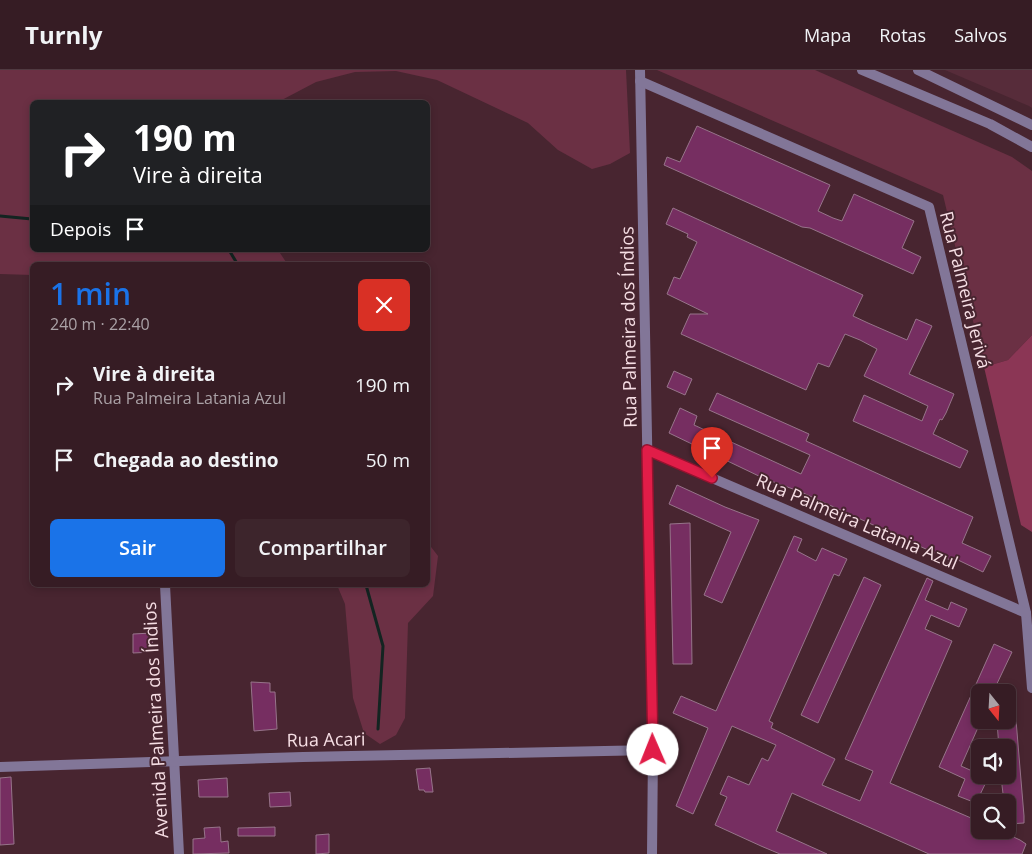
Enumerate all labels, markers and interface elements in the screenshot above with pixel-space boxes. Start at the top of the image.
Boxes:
text: Turnly [25,18,102,51]
text: Mapa [804,23,851,47]
text: Rotas [879,23,926,47]
text: Salvos [954,23,1007,47]
text: 190 m [133,114,237,161]
icon: right [50,120,115,185]
text: Vire à direita [133,159,263,189]
street label: Rua Palmeira Jerivá [935,209,997,371]
icon: arrive [121,215,149,243]
text: Depois [50,216,111,242]
street label: Rua Palmeira dos Índios [614,226,642,428]
text: 1 min [50,273,131,314]
button: close [358,279,410,331]
text: 240 m · 22:40 [50,313,150,335]
text: Vire à direita [93,361,216,387]
icon: right [50,371,78,399]
text: 190 m [355,372,410,398]
text: Rua Palmeira Latania Azul [93,387,286,409]
pin [691,427,733,478]
icon: arrive [698,434,726,462]
icon: arrive [50,446,78,474]
text: Chegada ao destino [93,447,279,473]
text: 50 m [366,447,410,473]
street label: Rua Palmeira Latania Azul [753,468,962,575]
button: Sair [50,519,225,577]
button: Compartilhar [235,519,410,577]
street label: Avenida Palmeira dos Índios [137,601,173,839]
north arrow [971,684,1016,729]
map controls [971,684,1016,839]
position arrow [626,723,678,775]
street label: Rua Acari [286,726,366,752]
button: sound [971,739,1016,784]
button: search [971,794,1016,839]

